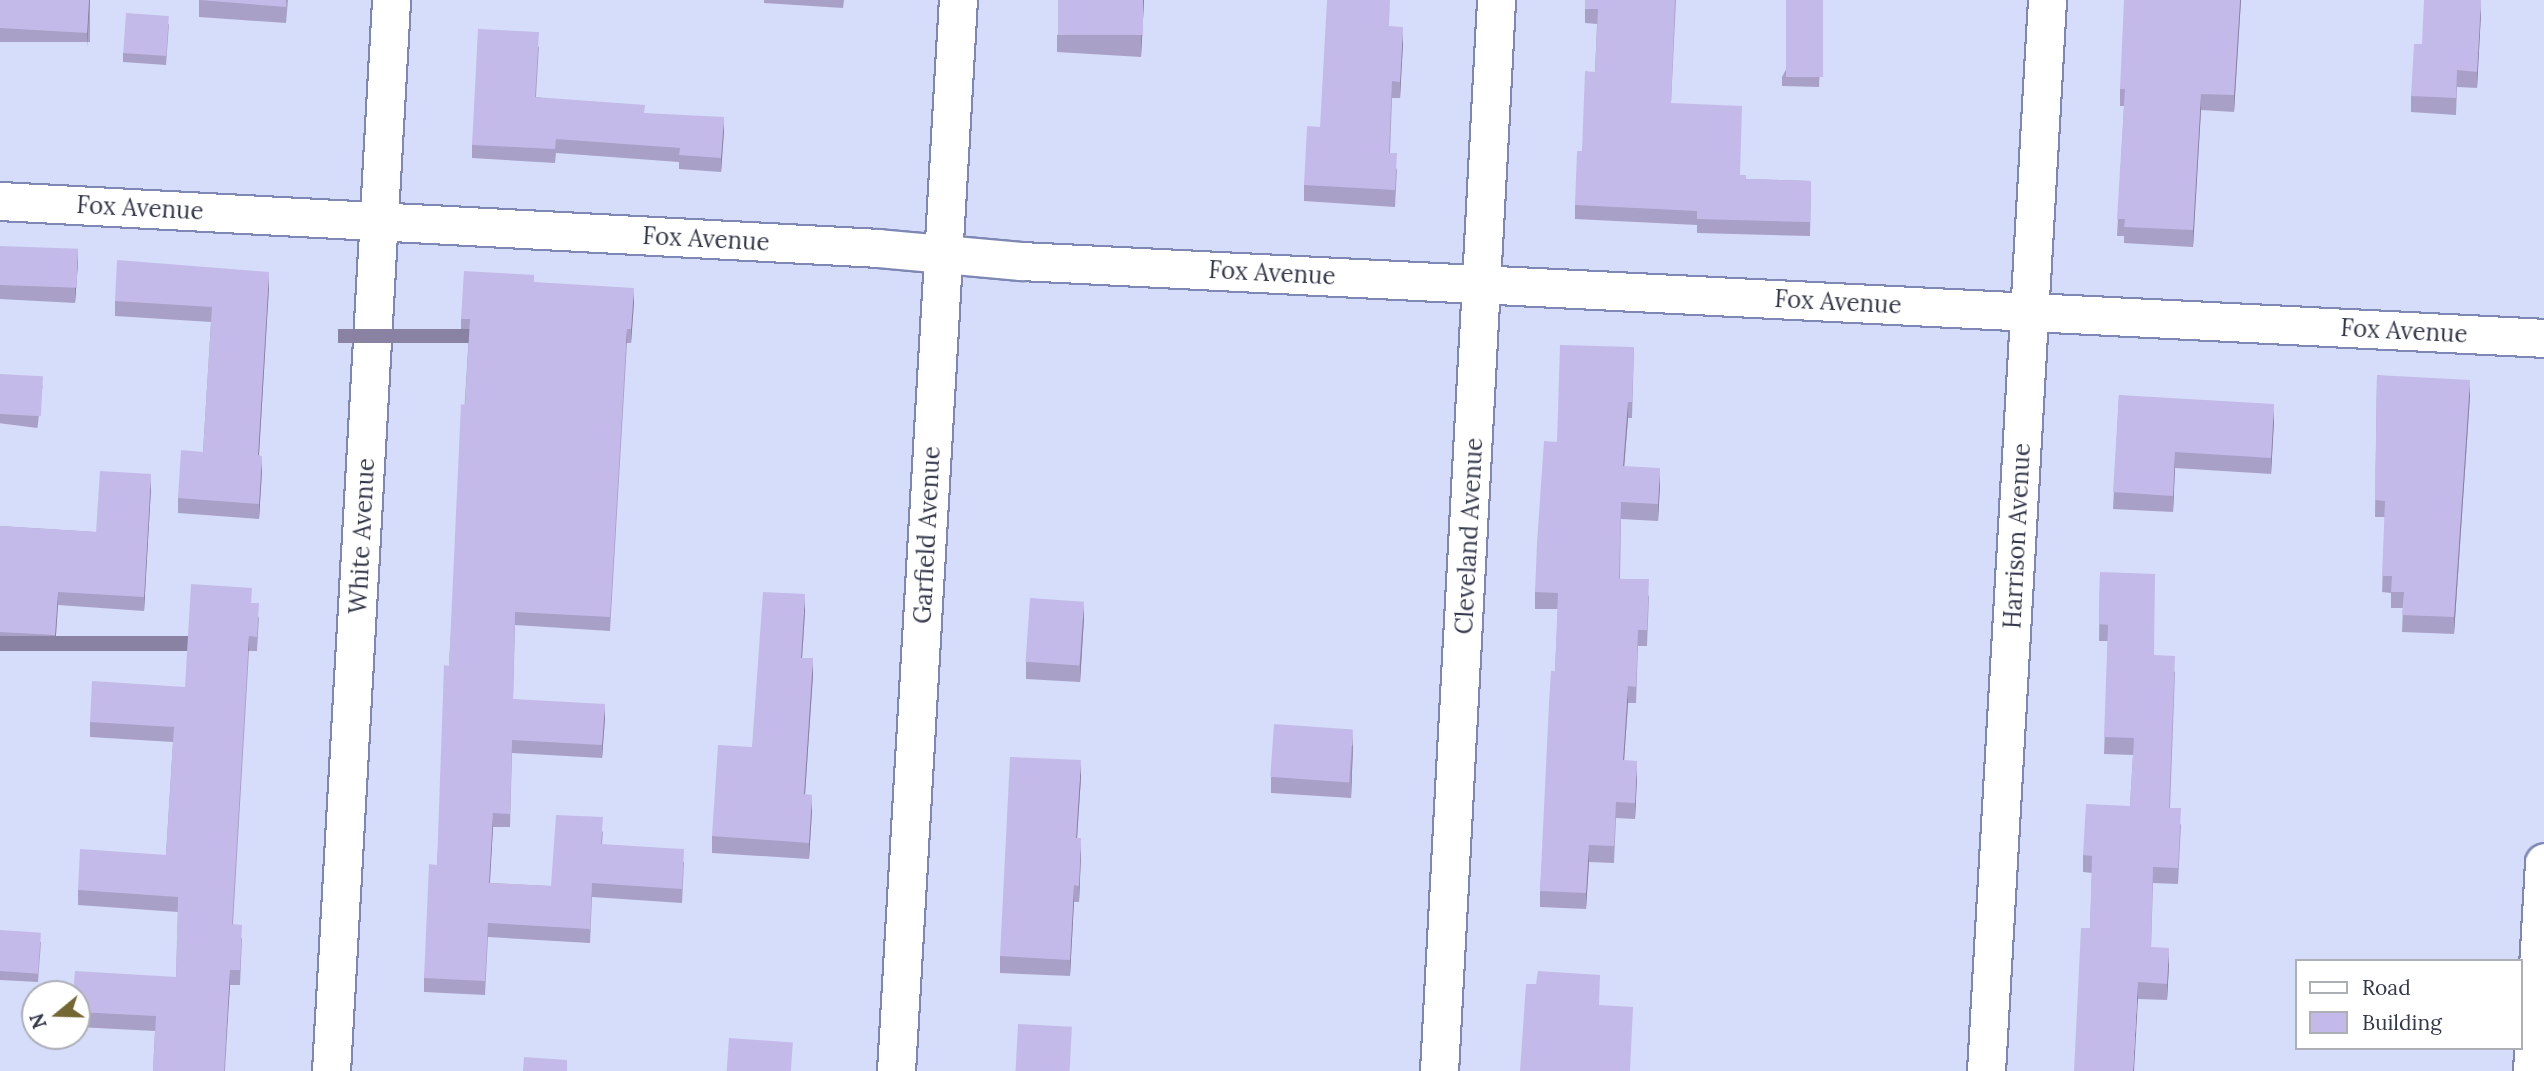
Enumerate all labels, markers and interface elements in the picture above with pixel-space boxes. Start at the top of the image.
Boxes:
street label: Fox Avenue [76,190,204,226]
street label: Fox Avenue [642,221,770,257]
street label: Fox Avenue [1208,255,1336,291]
street label: Fox Avenue [1774,284,1902,320]
street label: Fox Avenue [2340,313,2468,349]
street label: Cleveland Avenue [1449,437,1489,635]
street label: Harrison Avenue [1998,442,2036,630]
street label: Garfield Avenue [908,446,946,624]
street label: White Avenue [344,457,380,615]
legend [2296,959,2523,1050]
text: Road [2362,974,2411,1001]
north arrow [21,980,91,1050]
text: Building [2362,1009,2442,1036]
text: N [24,1010,52,1032]

